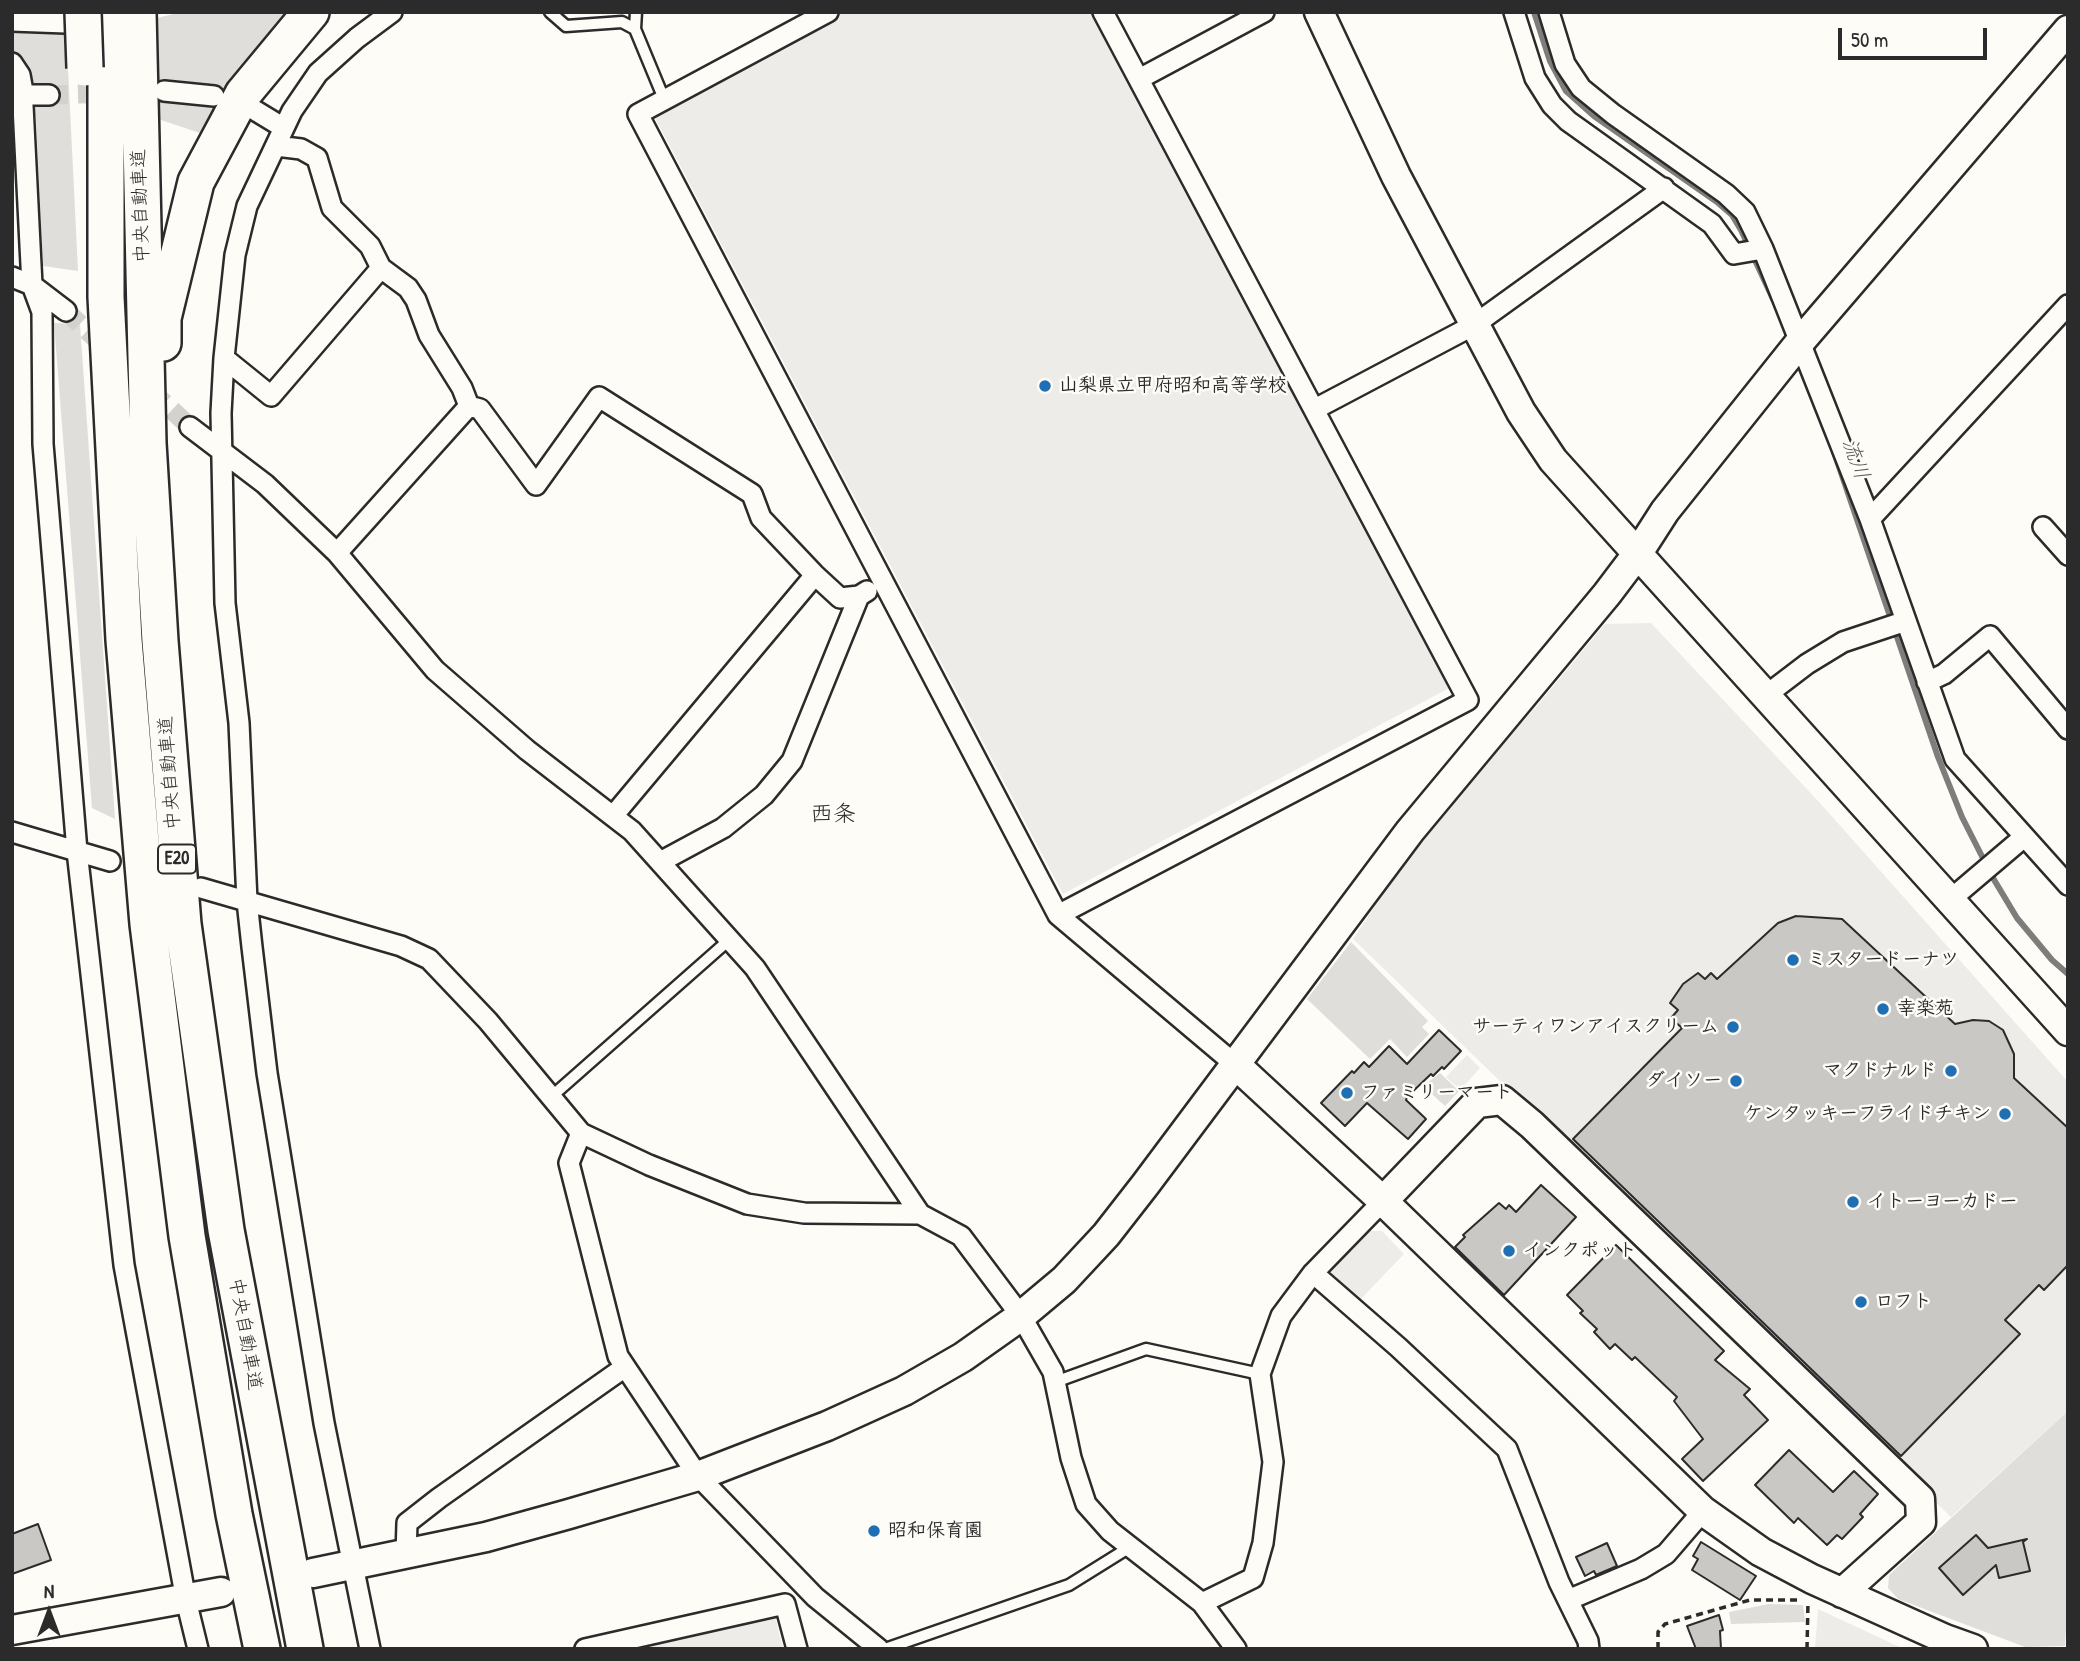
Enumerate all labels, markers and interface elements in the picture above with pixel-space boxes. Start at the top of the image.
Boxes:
scale bar [1842,14,1991,58]
text: 50 m [1851,25,1888,54]
street label: 中央自動車道 [128,149,154,263]
place label: 山梨県立甲府昭和高等学校 [1059,375,1287,397]
marker: 山梨県立甲府昭和高等学校 [1037,378,1053,394]
water label: 流川 [1836,435,1874,483]
street label: 中央自動車道 [155,715,185,831]
district label: 西条 [810,801,856,829]
road number: E20 [158,844,196,874]
place label: ミスタードーナツ [1807,949,1959,971]
marker: ミスタードーナツ [1785,952,1801,968]
place label: 幸楽苑 [1897,998,1954,1020]
marker: 幸楽苑 [1875,1001,1891,1017]
place label: サーティワンアイスクリーム [1472,1016,1719,1038]
marker: サーティワンアイスクリーム [1725,1019,1741,1035]
place label: マクドナルド [1823,1060,1937,1082]
marker: マクドナルド [1943,1063,1959,1079]
place label: ダイソー [1646,1070,1722,1092]
marker: ダイソー [1728,1073,1744,1089]
place label: ファミリーマート [1361,1082,1513,1104]
marker: ファミリーマート [1339,1085,1355,1101]
place label: ケンタッキーフライドチキン [1744,1103,1991,1125]
marker: ケンタッキーフライドチキン [1997,1106,2013,1122]
place label: イトーヨーカドー [1867,1191,2018,1213]
marker: イトーヨーカドー [1845,1194,1861,1210]
place label: インクポット [1523,1240,1637,1262]
marker: インクポット [1501,1243,1517,1259]
street label: 中央自動車道 [224,1276,266,1392]
place label: ロフト [1875,1291,1932,1313]
marker: ロフト [1853,1294,1869,1310]
place label: 昭和保育園 [888,1520,983,1542]
marker: 昭和保育園 [866,1523,882,1539]
north arrow [14,1577,84,1647]
text: N [44,1578,54,1604]

